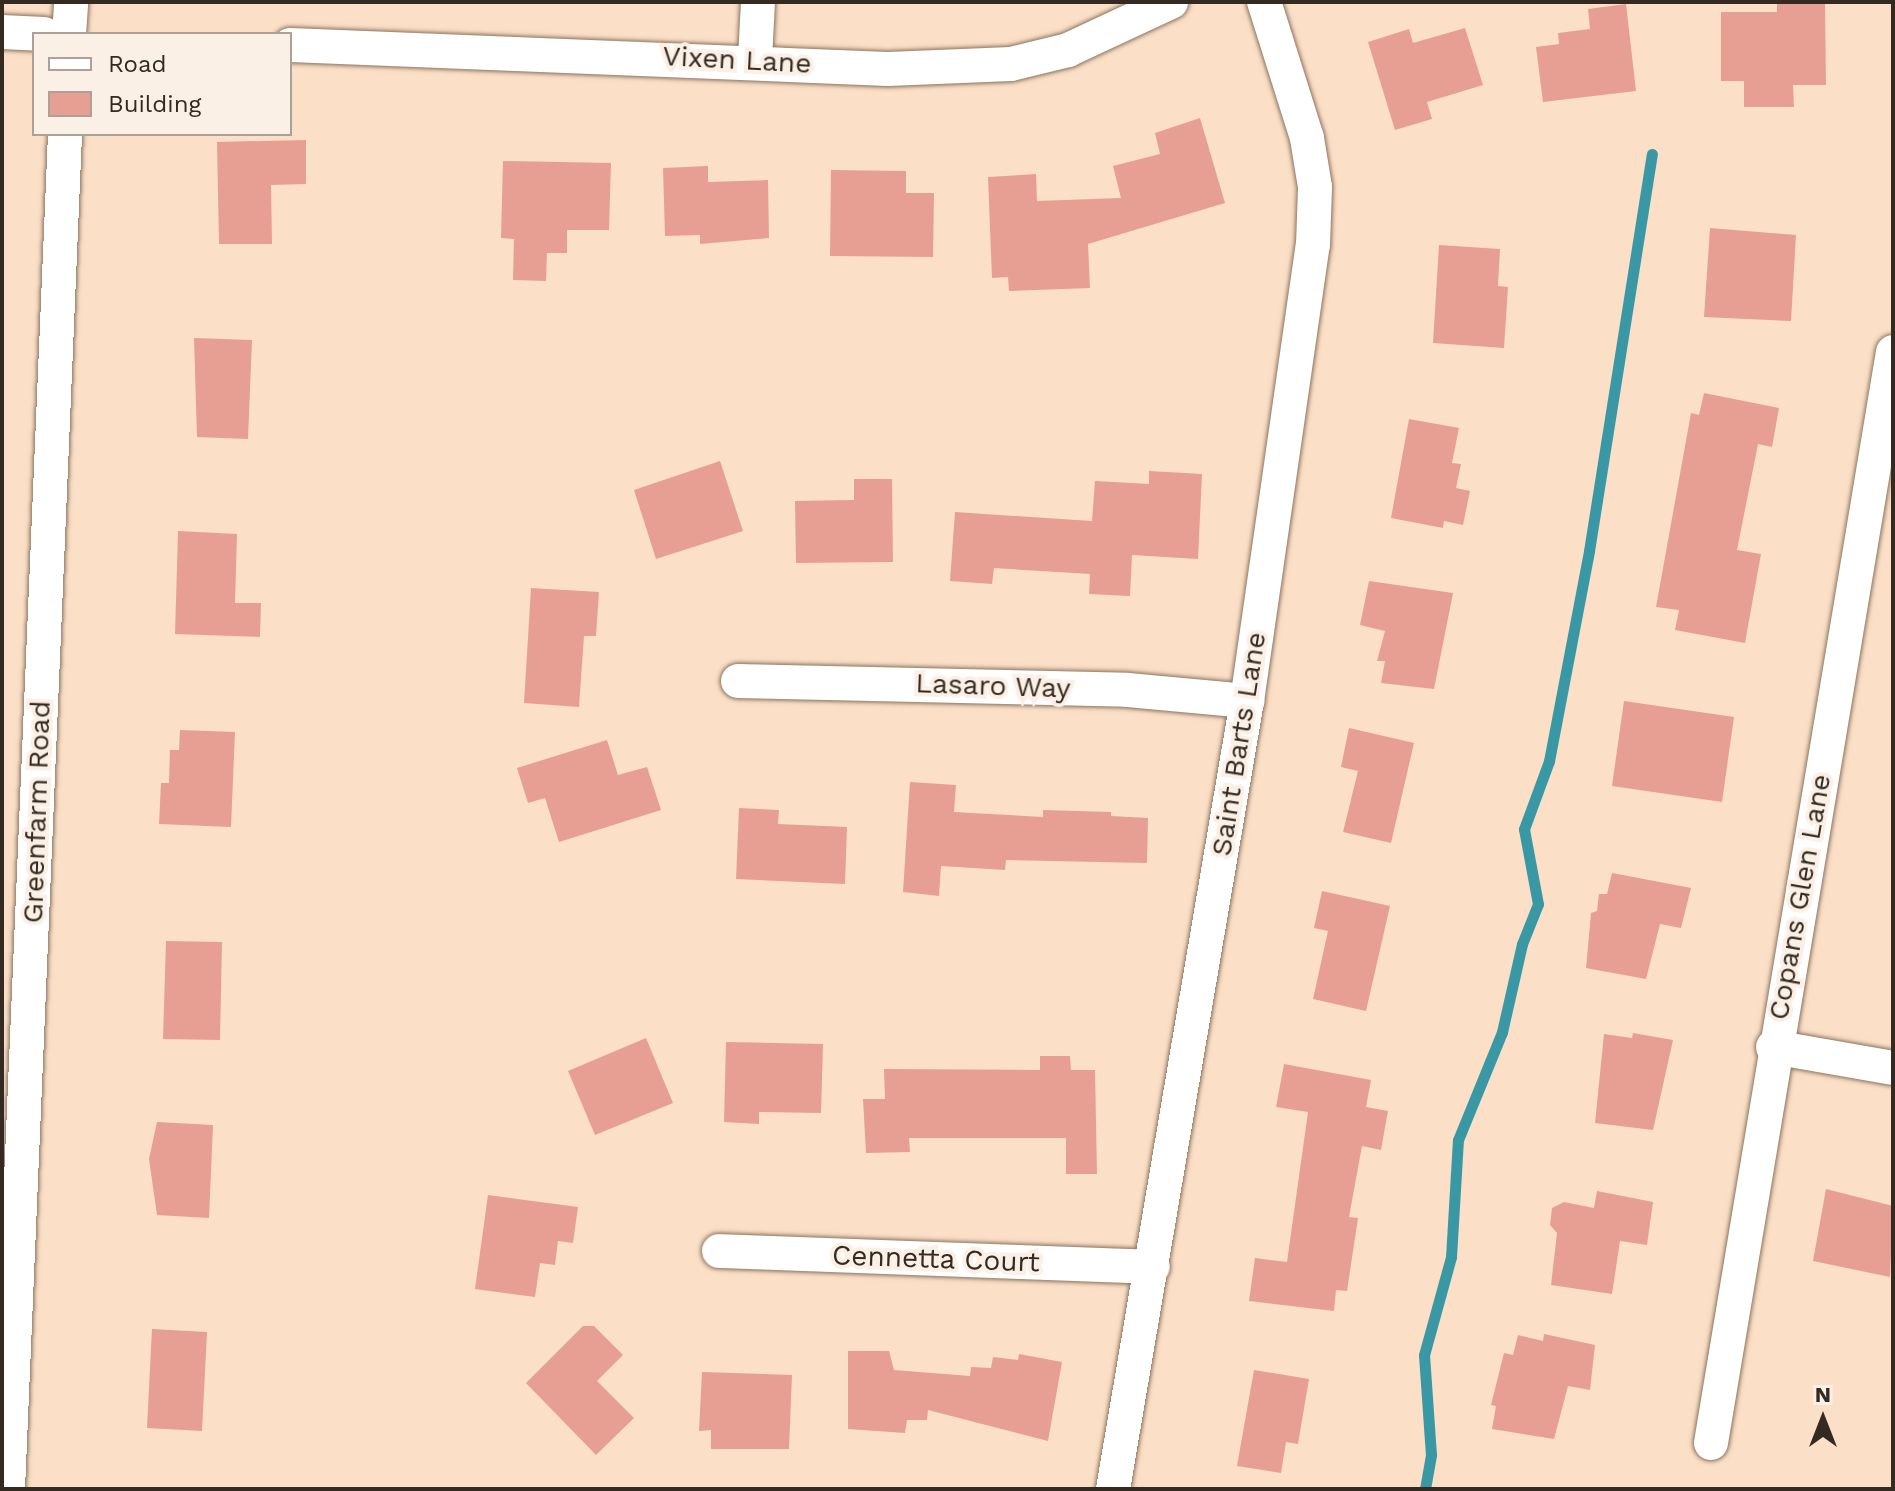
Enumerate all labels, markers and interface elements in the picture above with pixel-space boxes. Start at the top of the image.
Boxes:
legend [32,32,292,136]
street label: Vixen Lane [662,39,812,81]
text: Road [108,50,167,78]
text: Building [108,90,201,118]
street label: Saint Barts Lane [1205,630,1273,858]
street label: Lasaro Way [915,666,1071,706]
street label: Greenfarm Road [16,700,58,924]
street label: Copans Glen Lane [1762,771,1838,1023]
street label: Cennetta Court [831,1239,1041,1279]
north arrow [1783,1379,1863,1459]
text: N [1815,1382,1831,1407]

